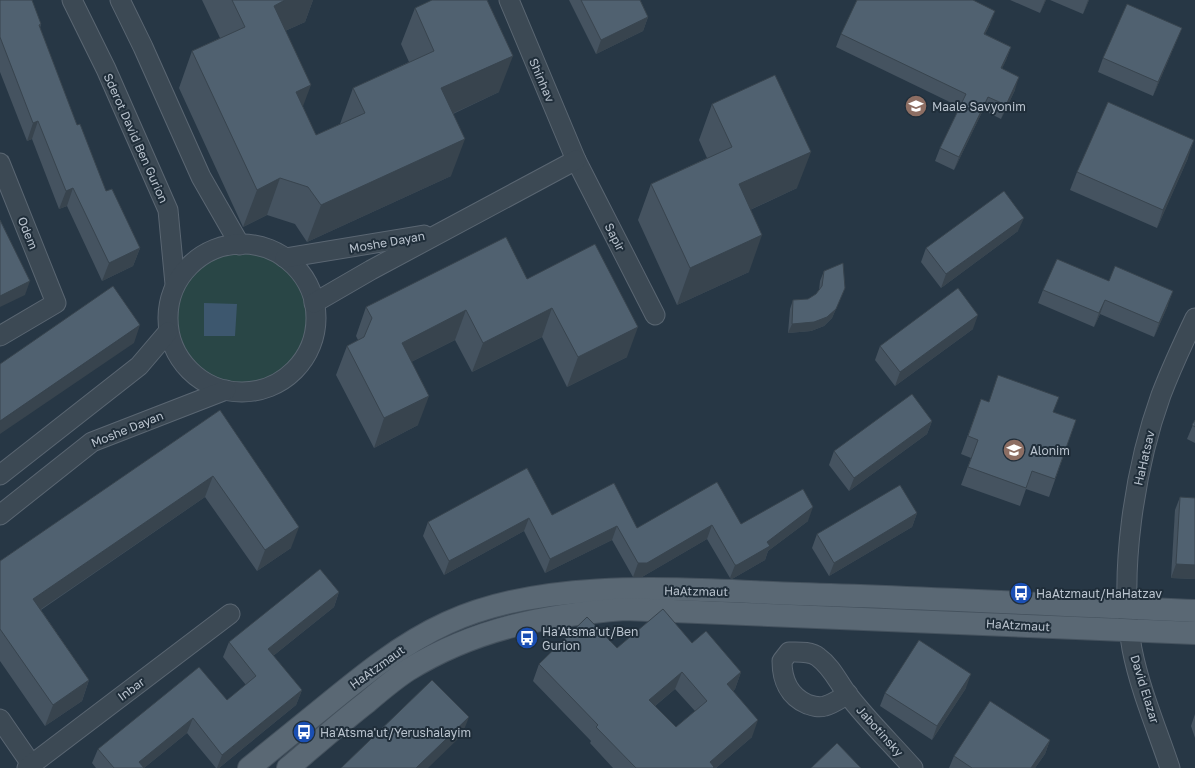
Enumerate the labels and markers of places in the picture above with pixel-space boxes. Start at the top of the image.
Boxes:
school or university icon: Maale Savyonim [903,93,929,119]
place label: Maale Savyonim [932,99,1026,114]
school or university icon: Alonim [1001,437,1027,463]
place label: Alonim [1030,443,1070,458]
bus stop icon: HaAtzmaut/HaHatzav [1008,580,1034,606]
place label: HaAtzmaut/HaHatzav [1036,586,1162,601]
place label: Ha'Atsma'ut/Ben Gurion [542,624,638,653]
bus stop icon: Ha'Atsma'ut/Ben Gurion [514,625,540,651]
bus stop icon: Ha'Atsma'ut/Yerushalayim [291,719,317,745]
place label: Ha'Atsma'ut/Yerushalayim [320,725,471,740]

